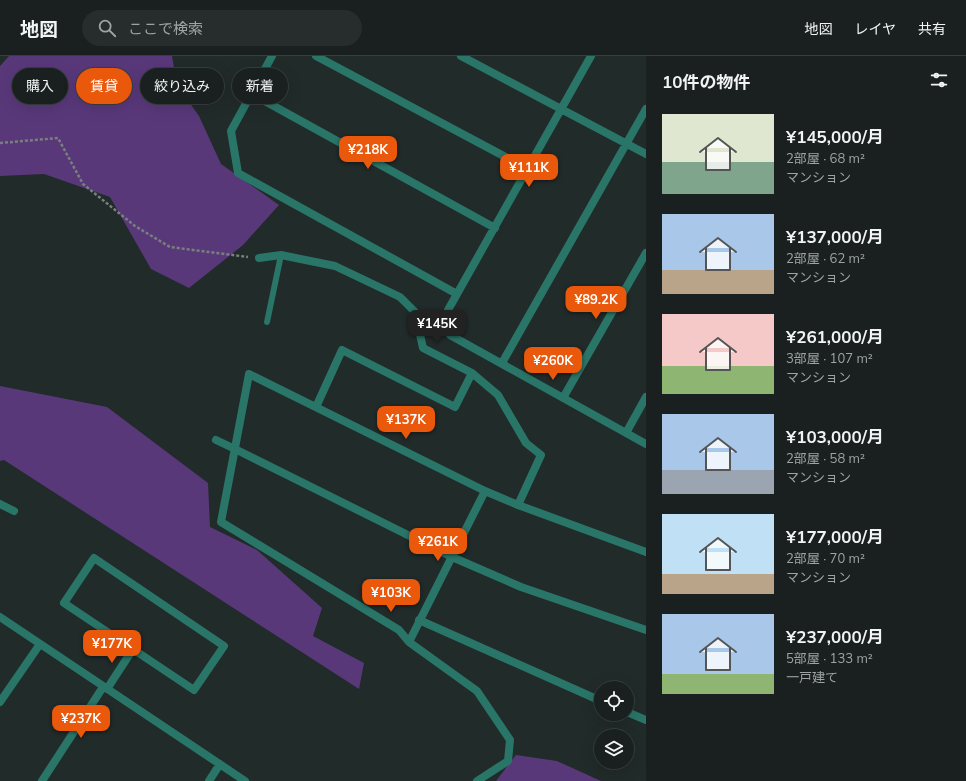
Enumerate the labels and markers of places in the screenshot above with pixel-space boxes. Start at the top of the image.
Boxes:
pin: ¥218K [340,136,396,170]
pin: ¥111K [501,154,557,188]
pin: ¥89.2K [563,286,629,320]
pin: ¥145K [409,310,465,344]
pin: ¥260K [525,347,581,381]
pin: ¥137K [378,406,434,440]
pin: ¥261K [410,528,466,562]
pin: ¥103K [363,579,419,613]
pin: ¥177K [84,630,140,664]
pin: ¥237K [53,705,109,739]

